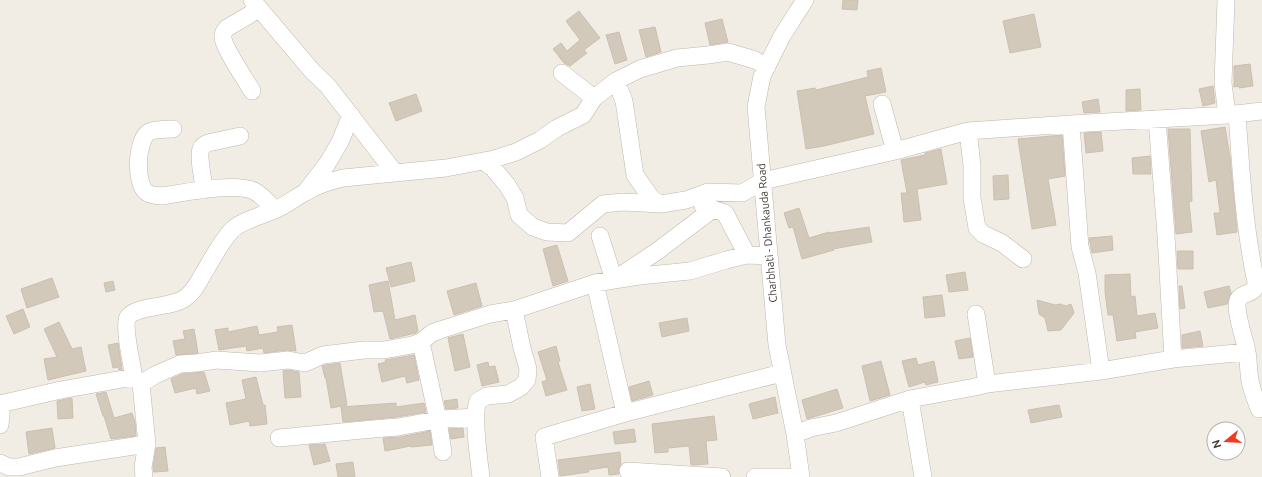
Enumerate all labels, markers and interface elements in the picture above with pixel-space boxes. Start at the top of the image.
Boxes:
street label: Charbhati - Dhankauda Road [755,163,779,303]
north arrow [1206,421,1246,461]
text: N [1210,438,1223,450]

